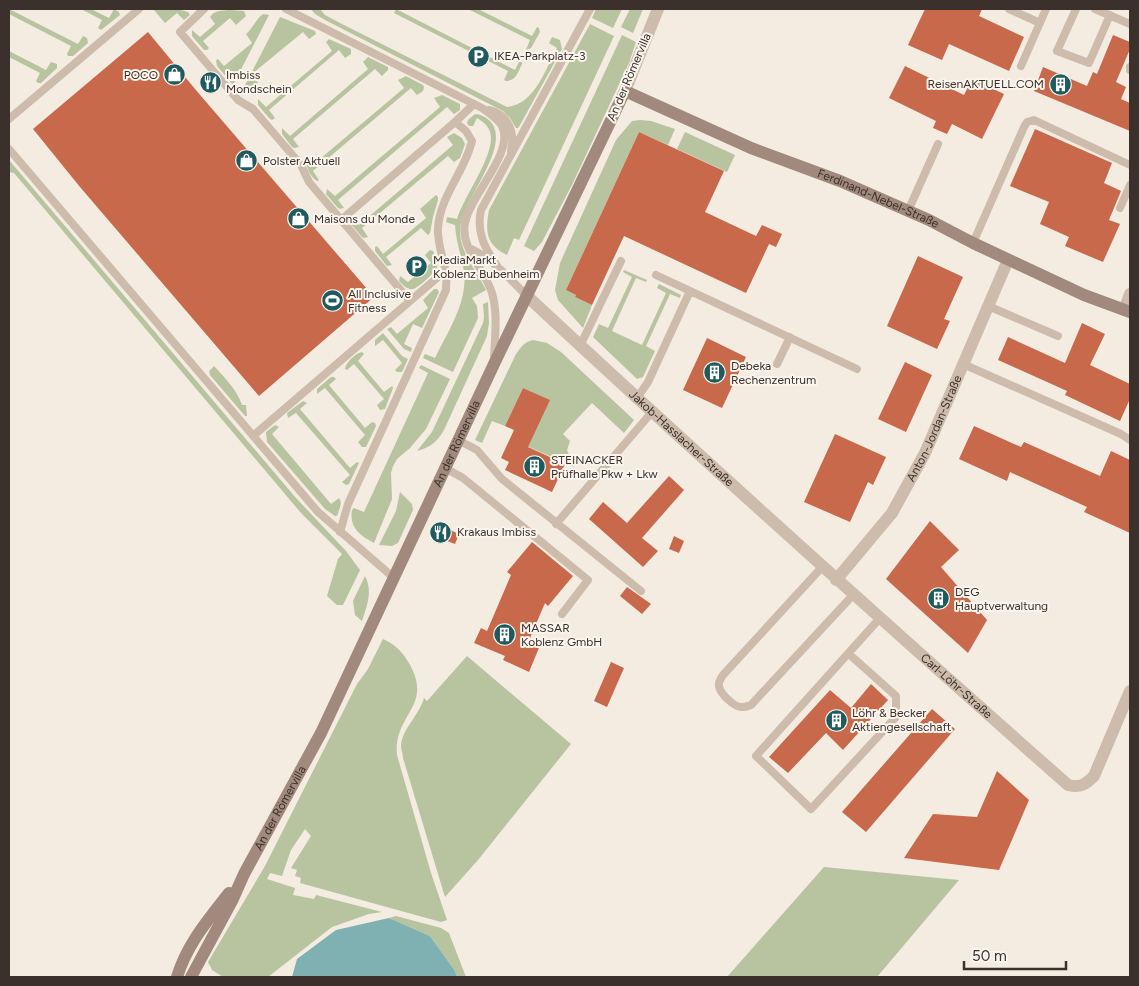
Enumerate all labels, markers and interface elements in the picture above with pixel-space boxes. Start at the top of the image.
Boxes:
street label: An der Römervilla [604,31,654,123]
parking icon: IKEA-Parkplatz-3 [466,44,490,68]
place label: IKEA-Parkplatz-3 [494,49,585,63]
shop icon: POCO [162,63,186,87]
place label: POCO [124,68,158,82]
place label: Imbiss Mondschein [226,68,292,96]
restaurant icon: Imbiss Mondschein [198,70,222,94]
building icon: ReisenAKTUELL.COM [1048,72,1072,96]
place label: ReisenAKTUELL.COM [928,77,1044,91]
shop icon: Polster Aktuell [235,149,259,173]
place label: Polster Aktuell [263,154,340,168]
street label: Ferdinand-Nebel-Straße [815,166,942,231]
shop icon: Maisons du Monde [286,207,310,231]
place label: Maisons du Monde [314,212,415,226]
place label: MediaMarkt Koblenz Bubenheim [433,253,540,281]
parking icon: MediaMarkt Koblenz Bubenheim [405,255,429,279]
place label: All Inclusive Fitness [348,287,412,315]
sports icon: All Inclusive Fitness [320,289,344,313]
place label: Debeka Rechenzentrum [731,359,816,387]
building icon: Debeka Rechenzentrum [703,361,727,385]
street label: Anton-Jordan-Straße [904,373,965,484]
street label: Jakob-Hasslacher-Straße [626,387,737,490]
street label: An der Römervilla [430,398,483,489]
place label: STEINACKER Prüfhalle Pkw + Lkw [551,453,658,481]
building icon: STEINACKER Prüfhalle Pkw + Lkw [523,455,547,479]
restaurant icon: Krakaus Imbiss [429,520,453,544]
place label: Krakaus Imbiss [457,525,536,539]
place label: DEG Hauptverwaltung [955,585,1048,613]
building icon: DEG Hauptverwaltung [927,587,951,611]
place label: MASSAR Koblenz GmbH [521,621,602,649]
building icon: MASSAR Koblenz GmbH [493,623,517,647]
street label: Carl-Löhr-Straße [918,650,995,722]
place label: Löhr & Becker Aktiengesellschaft [852,706,952,734]
building icon: Löhr & Becker Aktiengesellschaft [824,708,848,732]
street label: An der Römervilla [251,763,309,853]
scale bar [964,938,1066,970]
text: 50 m [972,947,1007,965]

